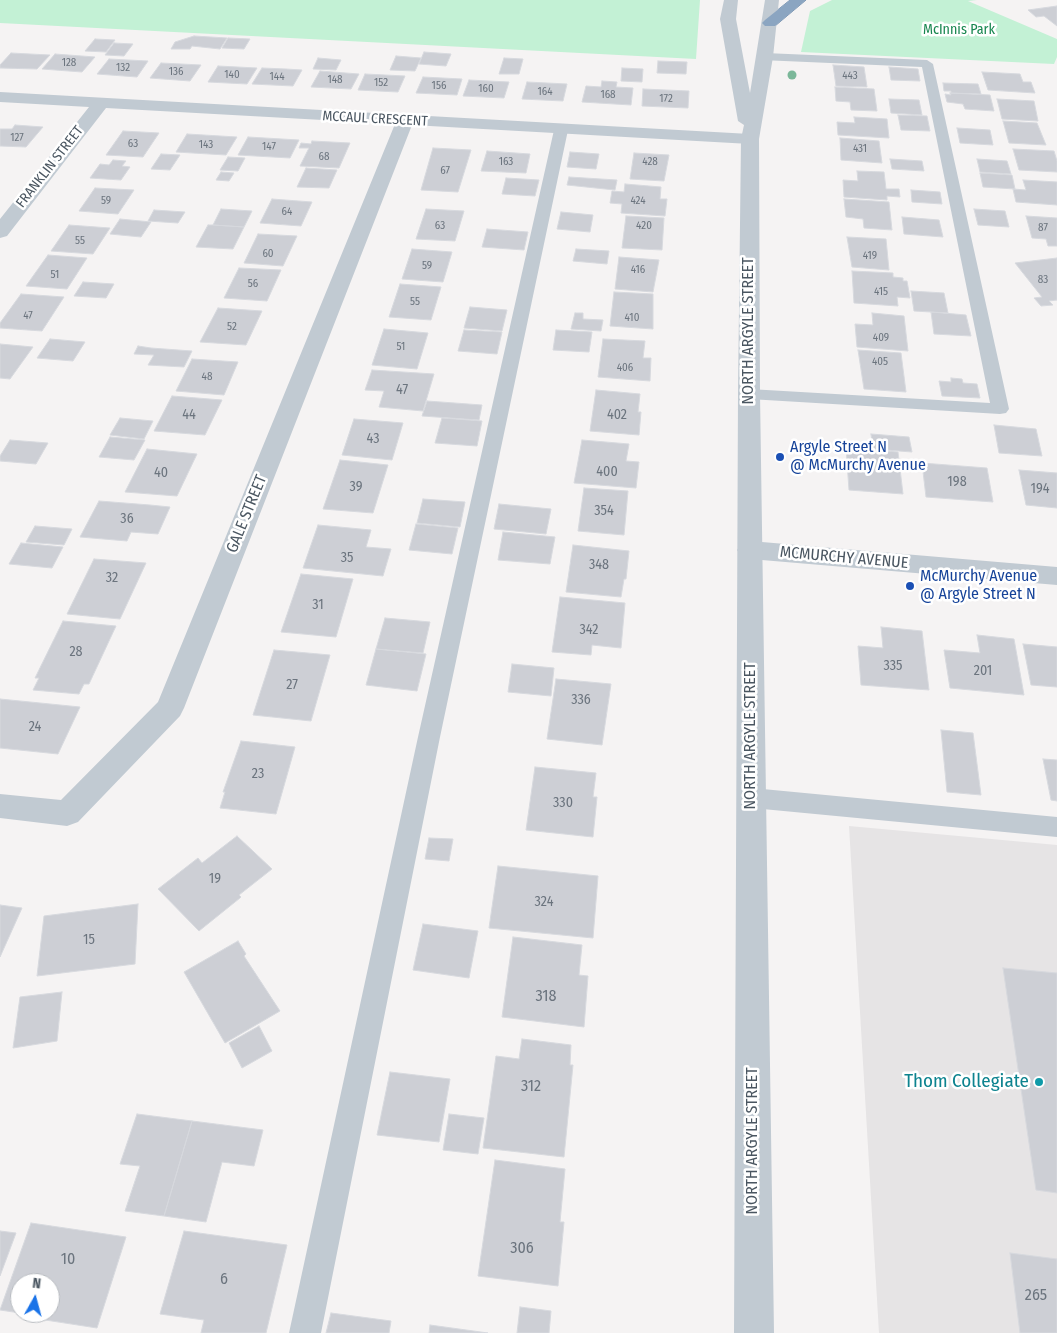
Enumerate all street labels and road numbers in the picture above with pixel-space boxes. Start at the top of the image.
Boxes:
street label: MCCAUL CRESCENT [322,108,428,130]
street label: FRANKLIN STREET [13,123,87,211]
street label: NORTH ARGYLE STREET [739,257,759,405]
street label: GALE STREET [223,472,271,556]
street label: MCMURCHY AVENUE [779,543,909,573]
street label: NORTH ARGYLE STREET [741,662,761,810]
street label: NORTH ARGYLE STREET [743,1067,763,1215]

